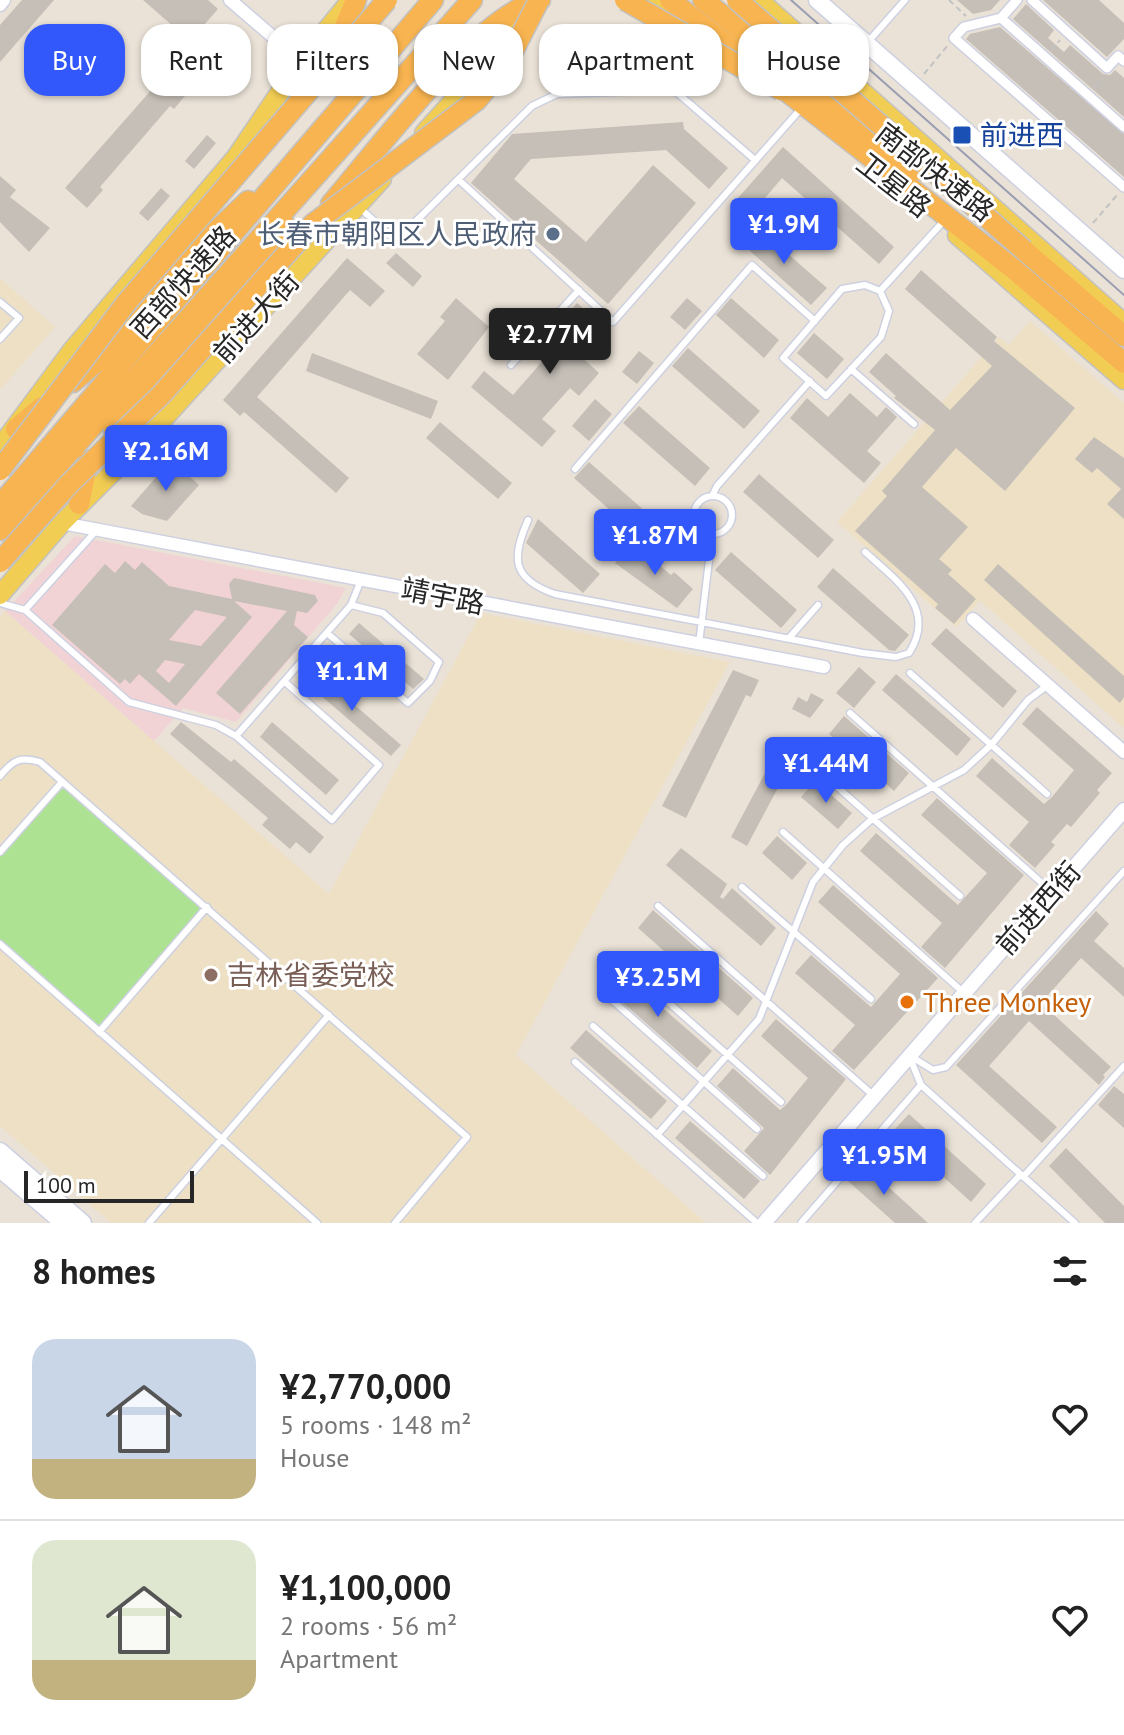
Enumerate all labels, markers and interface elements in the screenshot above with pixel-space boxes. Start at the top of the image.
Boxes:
chip: Buy [24,24,125,96]
chip: Rent [141,24,251,96]
chip: Filters [267,24,398,96]
chip: New [414,24,523,96]
chip: Apartment [539,24,722,96]
chip: House [738,24,869,96]
street label: 南部快速路 [869,114,1002,229]
place label: 前进西 [980,116,1064,153]
marker: 前进西 [951,124,973,146]
street label: 卫星路 [850,144,939,225]
pin: ¥1.9M [728,198,840,266]
text: ¥1.9M [748,207,820,240]
place label: 长春市朝阳区人民政府 [257,215,537,252]
street label: 西部快速路 [122,217,243,346]
marker: 长春市朝阳区人民政府 [544,225,562,243]
street label: 前进大街 [204,263,307,371]
pin: ¥2.77M [485,308,615,376]
text: ¥2.77M [507,317,593,350]
pin: ¥2.16M [101,425,231,493]
text: ¥2.16M [123,434,209,467]
pin: ¥1.87M [590,509,720,577]
text: ¥1.87M [612,518,698,551]
street label: 靖宇路 [398,569,488,622]
pin: ¥1.1M [296,645,408,713]
text: ¥1.1M [316,654,388,687]
pin: ¥1.44M [761,737,891,805]
text: ¥1.44M [783,746,869,779]
street label: 前进西街 [987,853,1088,962]
pin: ¥3.25M [593,951,723,1019]
place label: 吉林省委党校 [227,956,395,993]
text: ¥3.25M [615,960,701,993]
marker: 吉林省委党校 [202,966,220,984]
place label: Three Monkey [923,983,1091,1020]
marker: Three Monkey [898,993,916,1011]
pin: ¥1.95M [819,1129,949,1197]
text: ¥1.95M [841,1138,927,1171]
scale bar [24,1167,194,1203]
text: 100 m [36,1171,96,1199]
text: 8 homes [32,1249,156,1293]
icon: filters [1048,1249,1092,1293]
text: ¥2,770,000 [280,1364,451,1408]
icon: home [96,1371,192,1467]
icon: heart [1048,1397,1092,1441]
text: 5 rooms · 148 m² [280,1408,472,1441]
text: House [280,1441,350,1474]
text: ¥1,100,000 [280,1565,451,1609]
icon: home [96,1572,192,1668]
icon: heart [1048,1598,1092,1642]
text: 2 rooms · 56 m² [280,1609,457,1642]
text: Apartment [280,1642,398,1675]

